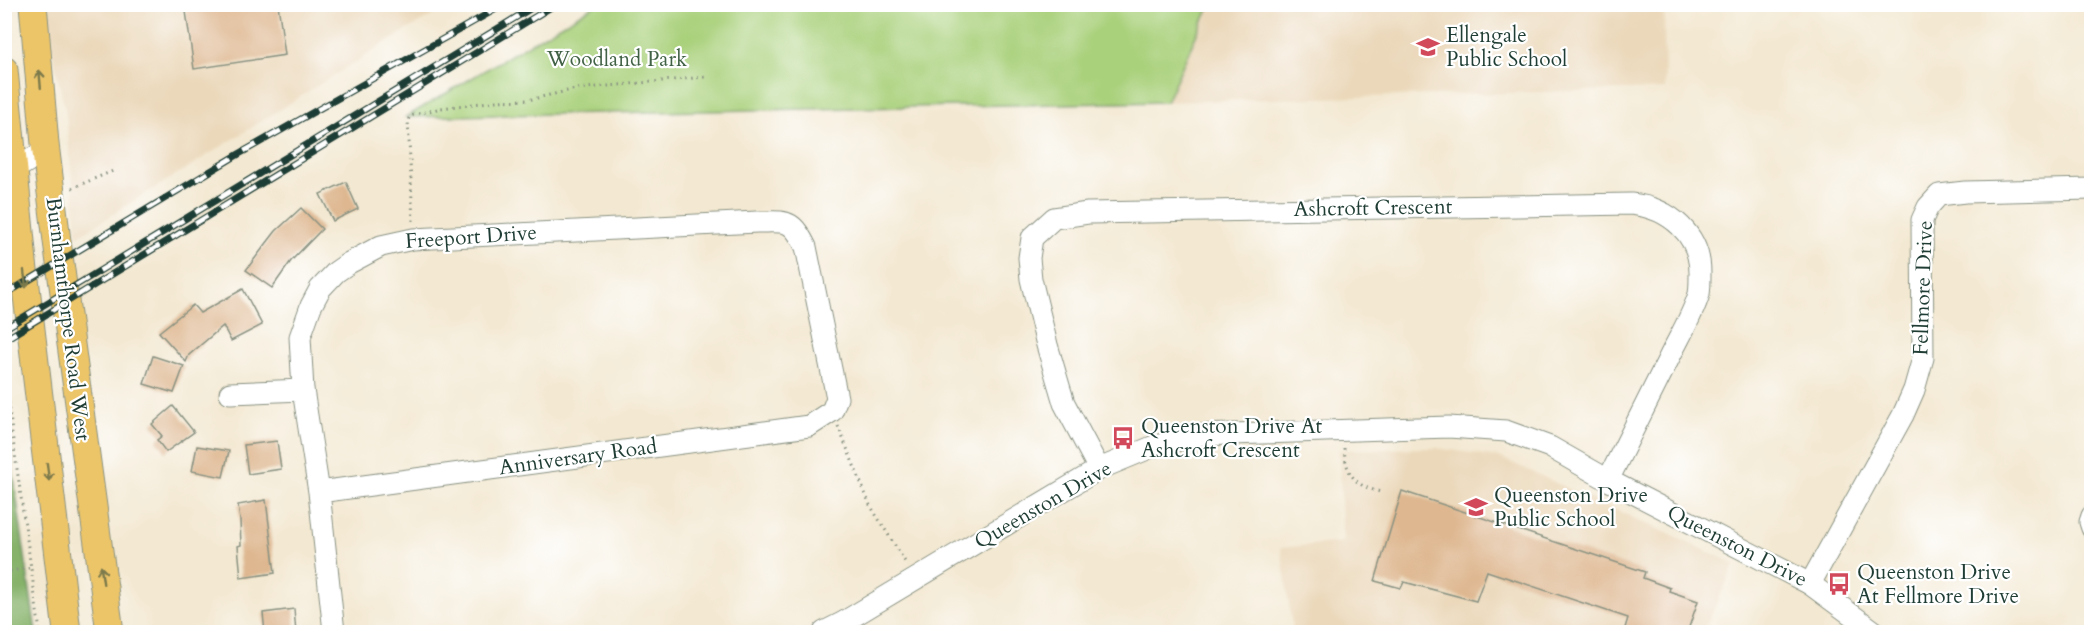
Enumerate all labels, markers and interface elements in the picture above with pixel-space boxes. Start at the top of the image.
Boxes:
place label: Ellengale Public School [1446,21,1567,74]
school or university icon: Ellengale Public School [1415,34,1441,60]
park label: Woodland Park [546,45,688,74]
one-way arrow [34,70,45,89]
street label: Ashcroft Crescent [1293,192,1453,224]
street label: Burnhamthorpe Road West [39,195,97,443]
street label: Freeport Drive [404,218,538,256]
street label: Fellmore Drive [1906,220,1940,356]
one-way arrow [20,268,31,288]
place label: Queenston Drive At Ashcroft Crescent [1141,412,1323,465]
bus stop icon: Queenston Drive At Ashcroft Crescent [1110,425,1136,451]
street label: Anniversary Road [497,432,659,482]
street label: Queenston Drive [969,454,1117,556]
one-way arrow [43,462,54,482]
place label: Queenston Drive Public School [1494,481,1648,534]
school or university icon: Queenston Drive Public School [1463,494,1489,520]
street label: Queenston Drive [1662,498,1812,594]
place label: Queenston Drive At Fellmore Drive [1857,558,2019,611]
one-way arrow [96,565,107,585]
bus stop icon: Queenston Drive At Fellmore Drive [1826,571,1852,597]

